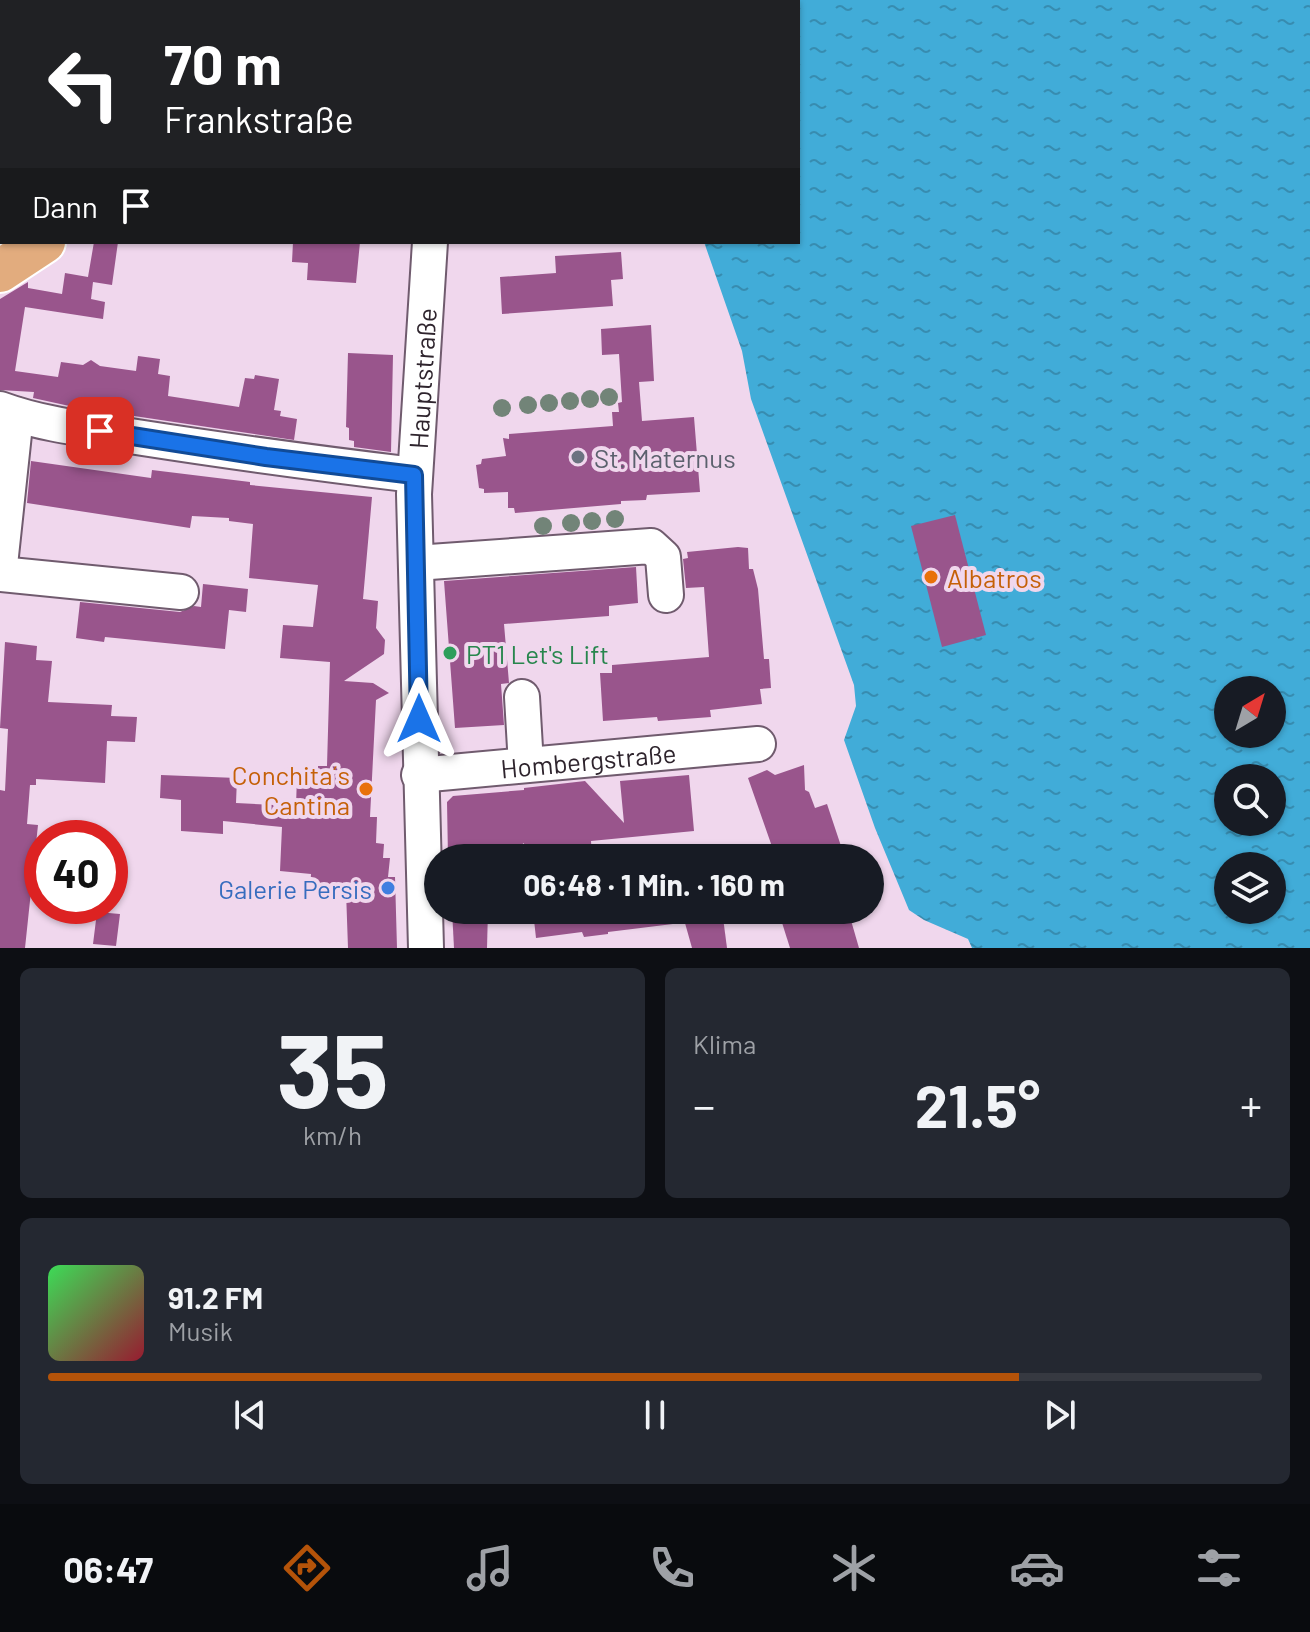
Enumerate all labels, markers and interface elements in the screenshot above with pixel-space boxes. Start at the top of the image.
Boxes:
text: 70 m [164,29,282,96]
icon: left [32,32,136,136]
text: Frankstraße [164,97,354,140]
icon: arrive [114,184,158,228]
text: Dann [32,188,98,224]
street label: Hauptstraße [401,307,441,450]
pin [66,397,134,465]
icon: arrive [78,409,122,453]
place label: St. Maternus [594,442,736,473]
marker: St. Maternus [569,448,587,466]
place label: Albatros [947,562,1042,593]
marker: Albatros [922,568,940,586]
place label: PT1 Let's Lift [466,638,609,669]
marker: PT1 Let's Lift [441,644,459,662]
north arrow [1214,676,1286,748]
map controls [1214,676,1286,924]
position arrow [377,677,461,761]
street label: Hombergstraße [499,736,678,783]
place label: Conchita´s Cantina [232,759,350,820]
button: search [1214,764,1286,836]
marker: Conchita´s Cantina [357,780,375,798]
speed limit sign: 40 [24,820,128,924]
button: layers [1214,852,1286,924]
text: 06:48 · 1 Min. · 160 m [523,866,785,902]
place label: Galerie Persis [218,873,372,904]
marker: Galerie Persis [379,879,397,897]
text: 35 [276,1004,389,1129]
text: Klima [693,1028,756,1059]
text: 21.5° [915,1068,1040,1140]
text: − [693,1078,715,1131]
text: + [1240,1078,1262,1131]
text: km/h [303,1119,362,1150]
text: 91.2 FM [168,1279,263,1315]
text: Musik [168,1315,233,1346]
icon: previous [228,1393,272,1437]
icon: pause [633,1393,677,1437]
icon: next [1038,1393,1082,1437]
icon: directions [279,1540,335,1596]
icon: music [462,1540,518,1596]
icon: phone [644,1540,700,1596]
icon: climate [826,1540,882,1596]
icon: car [1009,1540,1065,1596]
icon: filters [1191,1540,1247,1596]
text: 06:47 [63,1547,153,1590]

